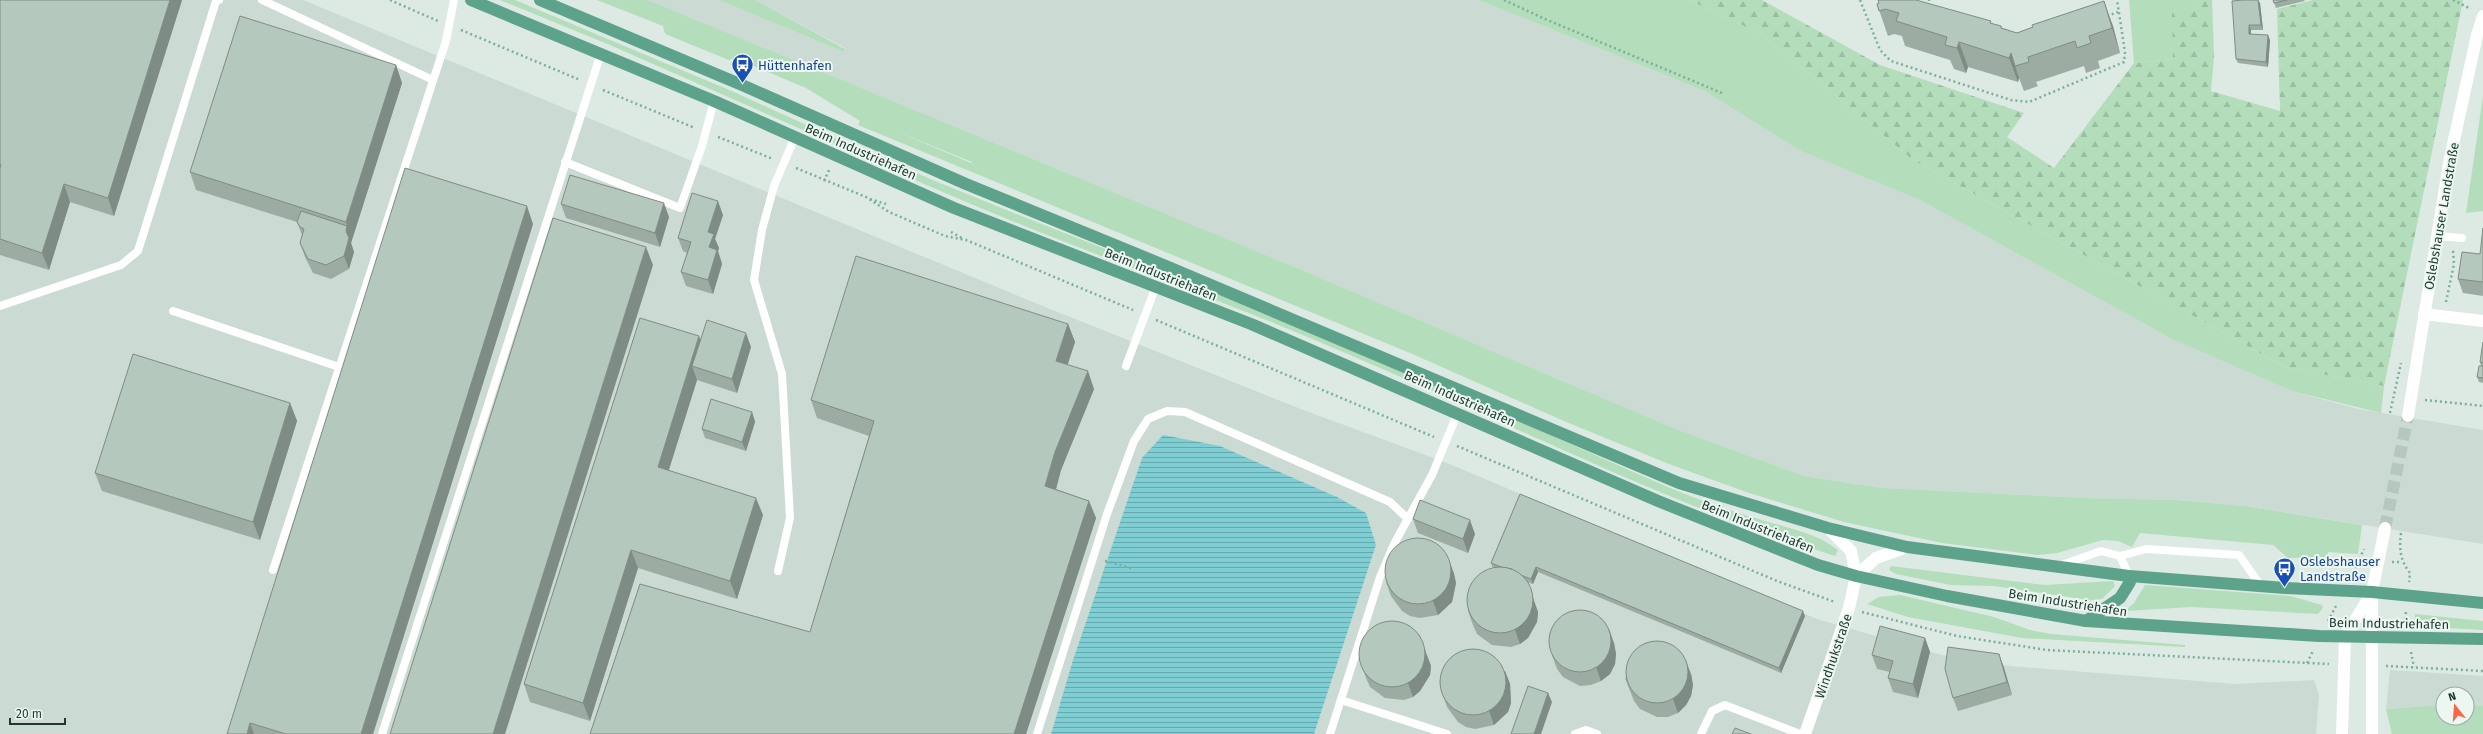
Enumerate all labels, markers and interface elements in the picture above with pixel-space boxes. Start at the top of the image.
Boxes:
bus stop icon: Hüttenhafen [729,52,755,85]
place label: Hüttenhafen [758,58,832,73]
street label: Beim Industriehafen [803,120,919,183]
street label: Oslebshauser Landstraße [2421,141,2462,291]
street label: Beim Industriehafen [1102,245,1219,304]
street label: Beim Industriehafen [1402,367,1518,430]
street label: Beim Industriehafen [1699,497,1816,556]
place label: Oslebshauser Landstraße [2300,554,2380,584]
bus stop icon: Oslebshauser Landstraße [2272,555,2298,588]
street label: Beim Industriehafen [2007,586,2128,619]
street label: Windhukstraße [1812,612,1855,701]
street label: Beim Industriehafen [2329,615,2449,632]
north arrow [2435,686,2475,726]
text: N [2447,690,2458,704]
scale bar [10,700,65,726]
text: 20 m [16,707,42,721]

